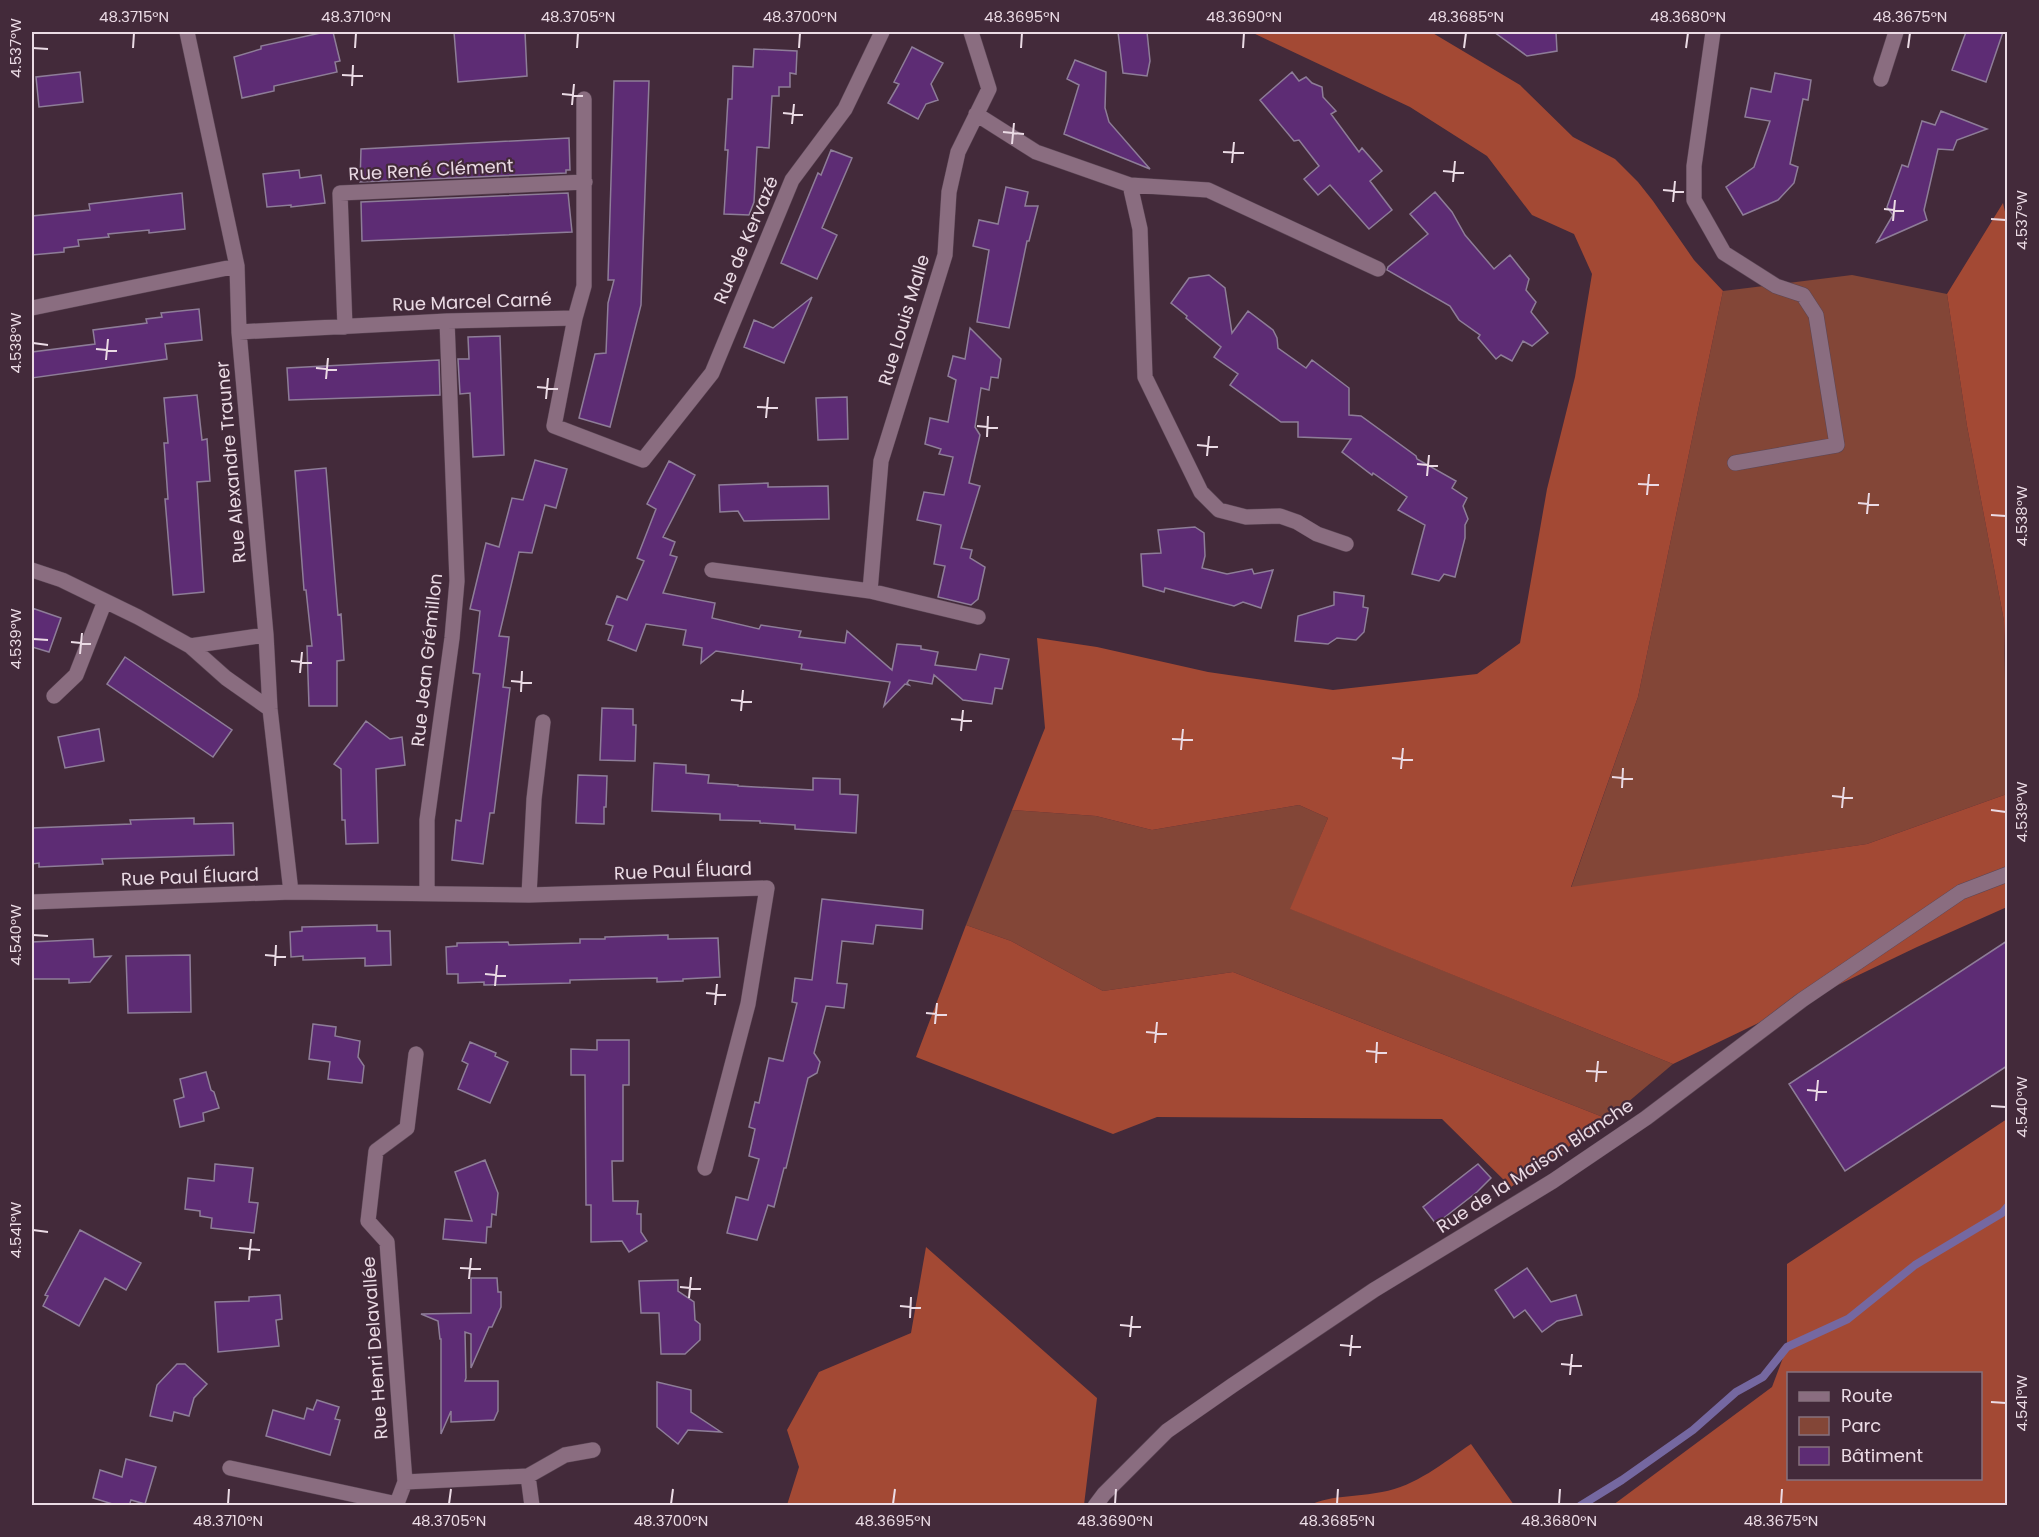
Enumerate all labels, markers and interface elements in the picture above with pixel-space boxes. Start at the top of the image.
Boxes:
text: 48.3715°N [99,6,169,27]
text: 48.3710°N [321,6,391,27]
text: 48.3705°N [541,6,615,27]
text: 48.3700°N [763,6,837,27]
text: 48.3695°N [984,6,1060,27]
text: 48.3690°N [1206,6,1282,27]
text: 48.3685°N [1428,6,1504,27]
text: 48.3680°N [1650,6,1726,27]
text: 48.3675°N [1873,6,1947,27]
text: 4.537°W [5,18,26,78]
street label: Rue René Clément [348,153,514,186]
street label: Rue de Kervazé [707,172,784,308]
text: 4.537°W [2011,190,2032,250]
street label: Rue Louis Malle [872,251,935,388]
street label: Rue Marcel Carné [392,286,552,317]
text: 4.538°W [5,312,26,374]
street label: Rue Alexandre Trauner [209,360,252,564]
text: 4.538°W [2011,485,2032,547]
street label: Rue Jean Grémillon [405,572,448,748]
text: 4.539°W [5,608,26,670]
text: 4.539°W [2011,781,2032,843]
street label: Rue Paul Éluard [614,856,752,885]
street label: Rue Paul Éluard [121,862,259,891]
text: 4.540°W [5,904,26,966]
text: 4.540°W [2011,1076,2032,1138]
street label: Rue de la Maison Blanche [1431,1092,1638,1239]
text: 4.541°W [5,1201,26,1259]
street label: Rue Henri Delavallée [356,1256,393,1440]
legend [1787,1372,1982,1480]
text: 4.541°W [2011,1374,2032,1432]
text: Route [1841,1383,1893,1408]
text: Parc [1841,1413,1881,1438]
text: Bâtiment [1841,1443,1923,1468]
text: 48.3710°N [193,1510,263,1531]
text: 48.3705°N [412,1510,486,1531]
text: 48.3700°N [634,1510,708,1531]
text: 48.3695°N [855,1510,931,1531]
text: 48.3690°N [1077,1510,1153,1531]
text: 48.3685°N [1299,1510,1375,1531]
text: 48.3680°N [1521,1510,1597,1531]
text: 48.3675°N [1744,1510,1818,1531]

